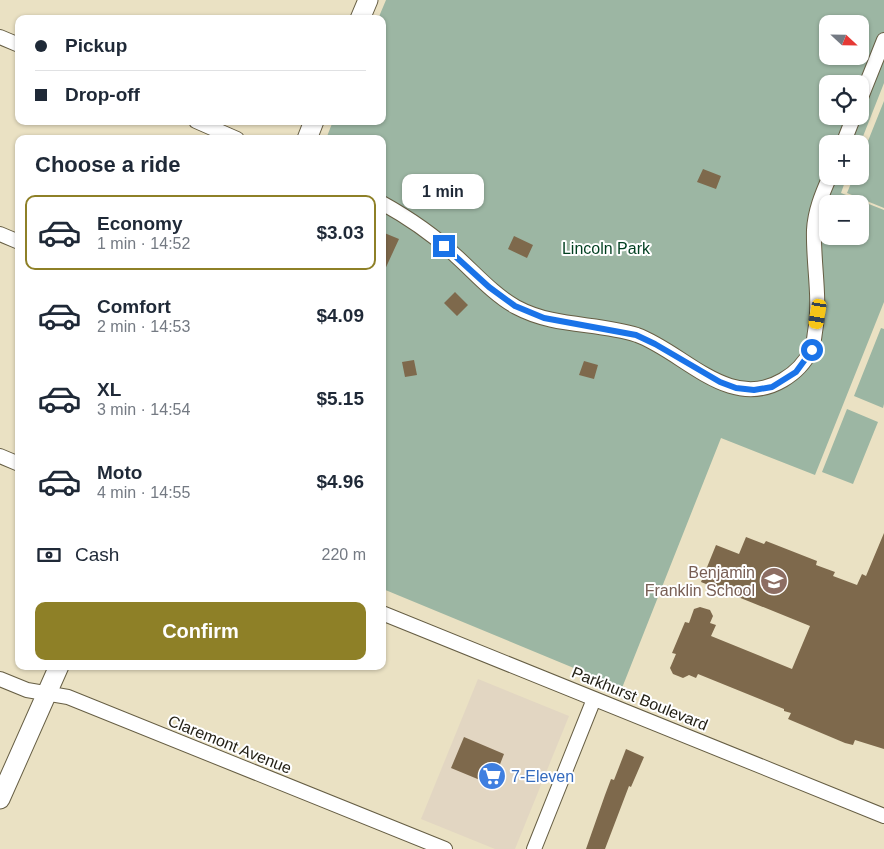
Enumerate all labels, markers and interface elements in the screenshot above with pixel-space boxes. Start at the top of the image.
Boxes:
north arrow [819,15,869,65]
map controls [819,15,869,245]
text: Pickup [65,35,127,56]
button: locate [819,75,869,125]
text: Drop-off [65,84,140,105]
button: + [819,135,869,185]
text: Choose a ride [35,152,180,177]
callout: 1 min [403,174,485,208]
text: 1 min [422,183,464,200]
button: − [819,195,869,245]
icon: car [37,210,82,255]
text: Economy [97,213,183,234]
text: $3.03 [316,222,364,243]
text: 1 min · 14:52 [97,235,190,252]
route end [433,235,455,257]
park label: Lincoln Park [562,240,651,257]
icon: car [37,293,82,338]
text: Comfort [97,296,171,317]
car [808,298,827,330]
text: $4.09 [316,305,364,326]
text: 2 min · 14:53 [97,318,190,335]
route start [801,339,823,361]
icon: car [37,376,82,421]
text: XL [97,379,121,400]
text: $5.15 [316,388,364,409]
text: 3 min · 14:54 [97,401,190,418]
icon: car [37,459,82,504]
text: Moto [97,462,142,483]
text: $4.96 [316,471,364,492]
text: 4 min · 14:55 [97,484,190,501]
icon: cash [35,541,63,569]
text: Cash [75,544,119,565]
text: 220 m [322,546,366,563]
place label: Benjamin Franklin School [645,564,755,599]
school or university icon: Benjamin Franklin School [759,566,789,596]
button: Confirm [35,602,366,660]
street label: Parkhurst Boulevard [569,663,710,733]
street label: Claremont Avenue [166,712,294,777]
supermarket icon: 7-Eleven [477,761,507,791]
place label: 7-Eleven [511,768,574,785]

